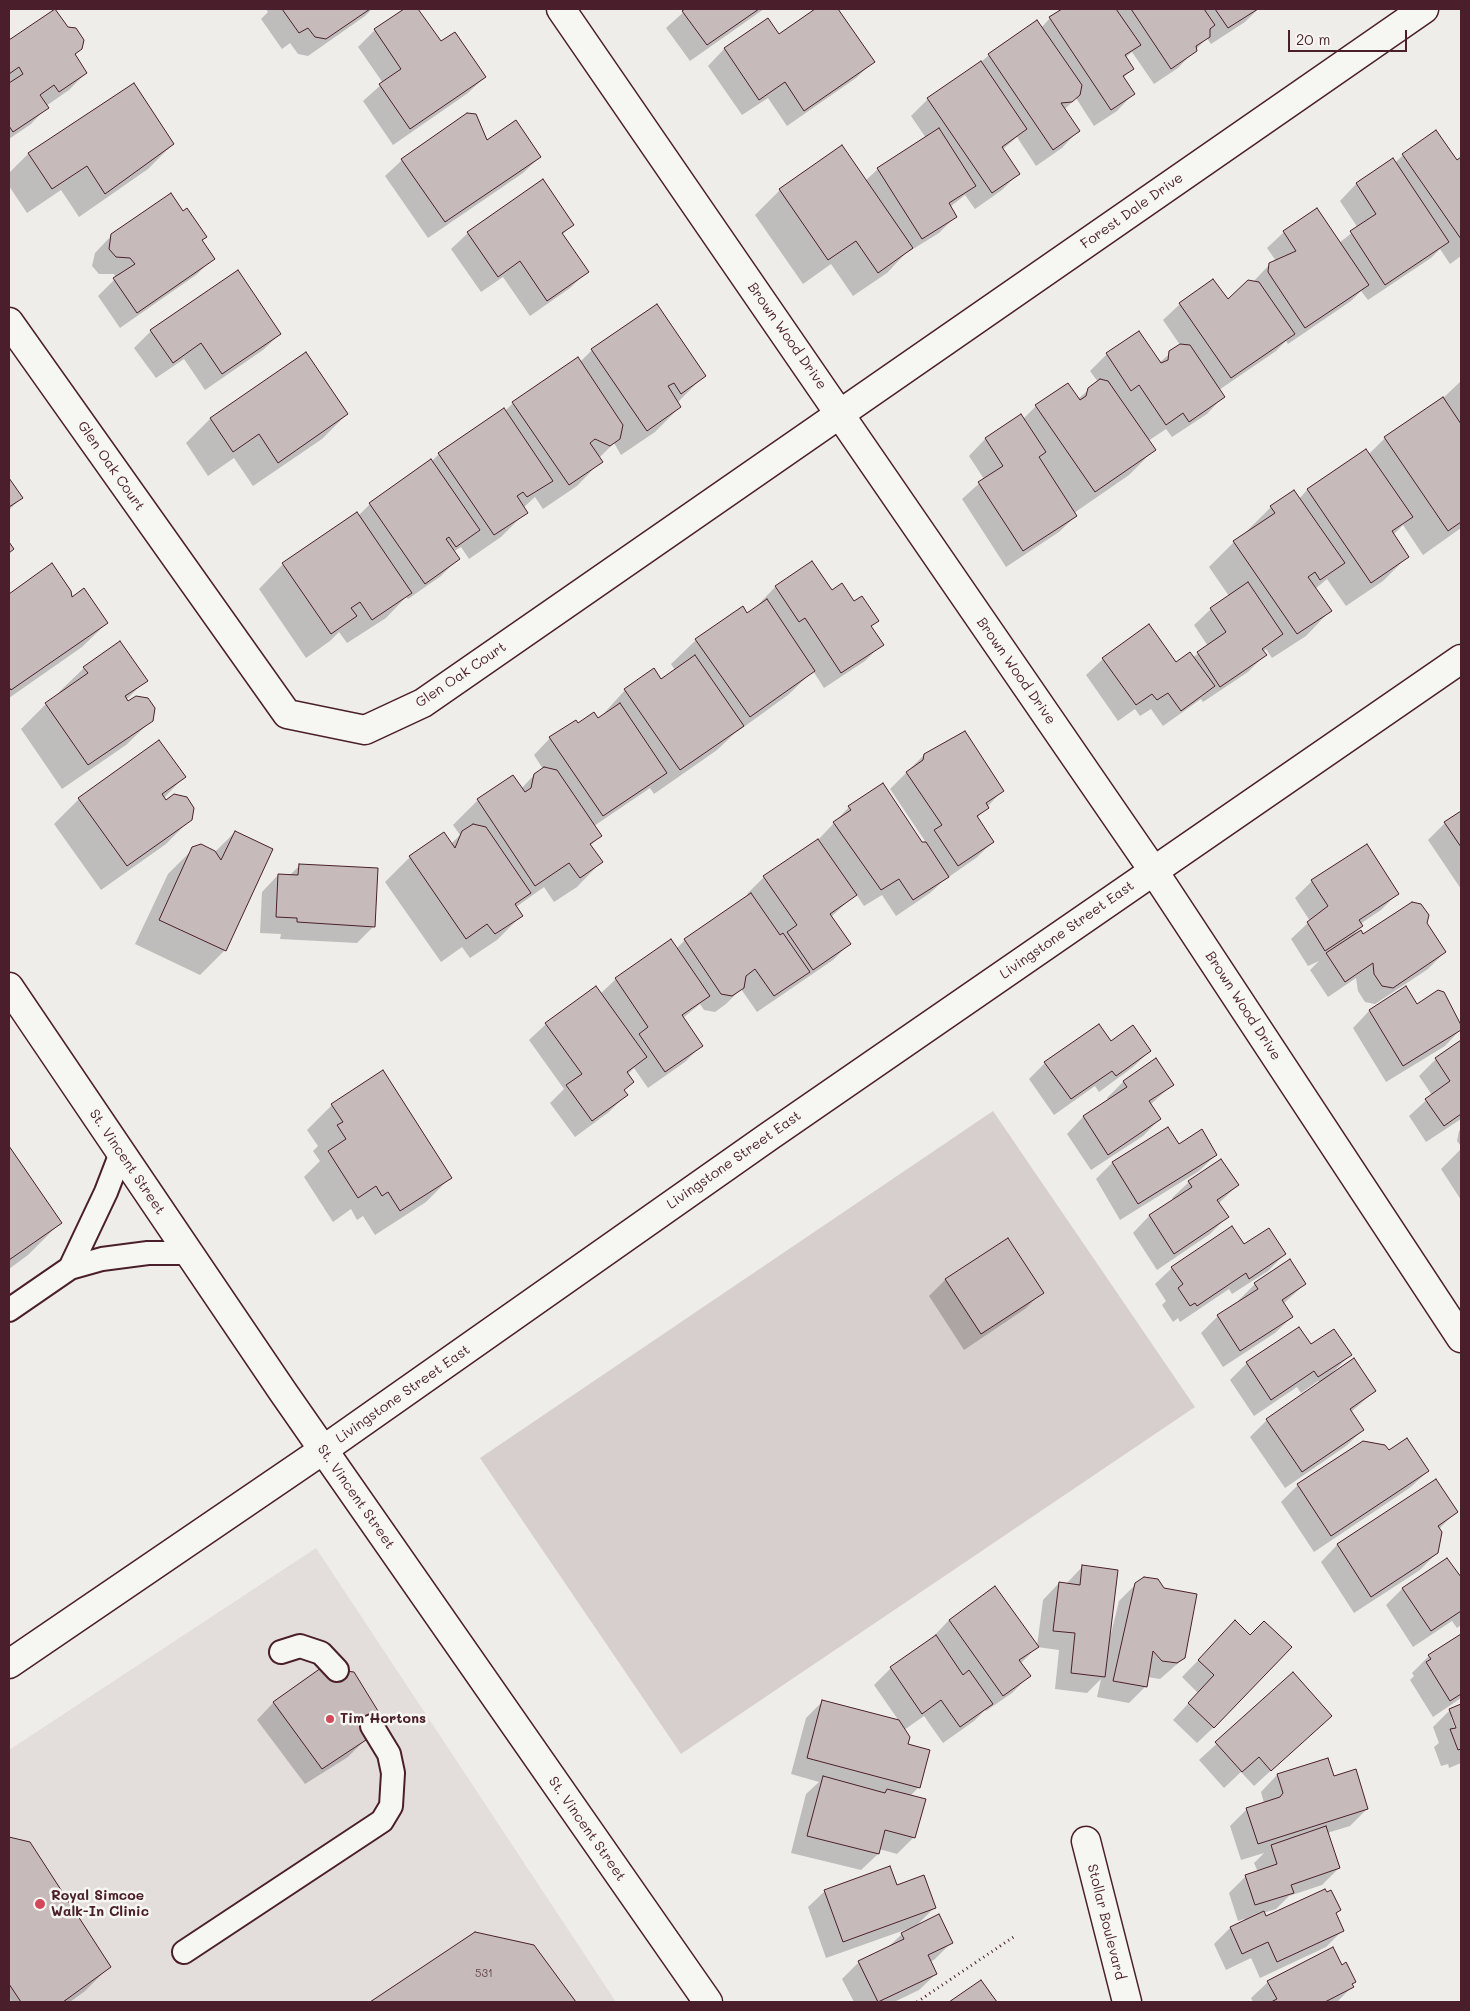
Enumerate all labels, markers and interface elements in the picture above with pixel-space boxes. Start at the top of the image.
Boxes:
scale bar [1290,20,1409,52]
text: 20 m [1296,29,1330,49]
street label: Forest Dale Drive [1078,169,1186,253]
street label: Brown Wood Drive [744,279,830,393]
street label: Glen Oak Court [74,418,148,514]
street label: Brown Wood Drive [973,614,1059,728]
street label: Glen Oak Court [413,638,509,712]
street label: Livingstone Street East [997,877,1137,983]
street label: Brown Wood Drive [1202,948,1284,1064]
street label: St. Vincent Street [85,1106,169,1218]
street label: Livingstone Street East [664,1107,804,1213]
street label: Livingstone Street East [333,1341,473,1447]
street label: St. Vincent Street [314,1442,398,1552]
place label: Tim Hortons [340,1711,426,1727]
marker: Tim Hortons [324,1713,336,1725]
street label: St. Vincent Street [545,1774,629,1884]
street label: Stollar Boulevard [1084,1862,1128,1982]
place label: Royal Simcoe Walk-In Clinic [51,1888,149,1920]
marker: Royal Simcoe Walk-In Clinic [33,1897,47,1911]
house number: 531 [475,1967,493,1981]

